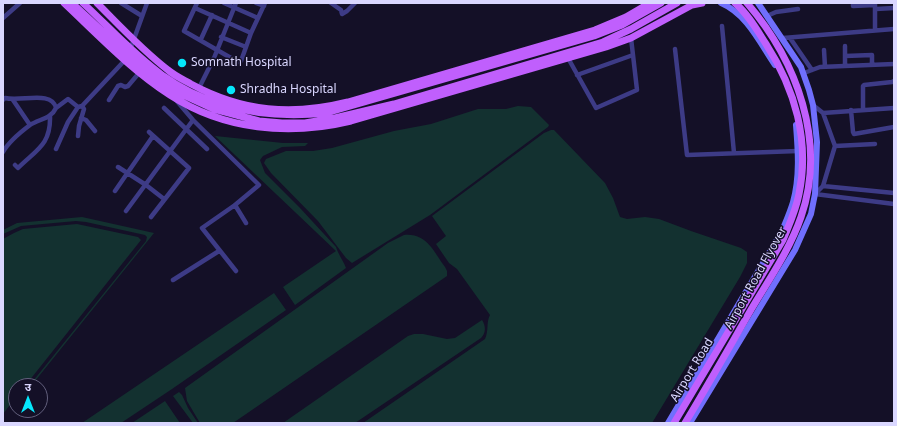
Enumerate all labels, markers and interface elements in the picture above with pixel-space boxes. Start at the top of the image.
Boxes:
place label: Somnath Hospital [191,56,292,70]
marker: Somnath Hospital [176,57,188,69]
place label: Shradha Hospital [240,83,337,97]
marker: Shradha Hospital [225,84,237,96]
street label: Airport Road Flyover [722,224,790,332]
street label: Airport Road [667,336,717,404]
north arrow [8,378,48,418]
text: उ [25,379,31,394]

